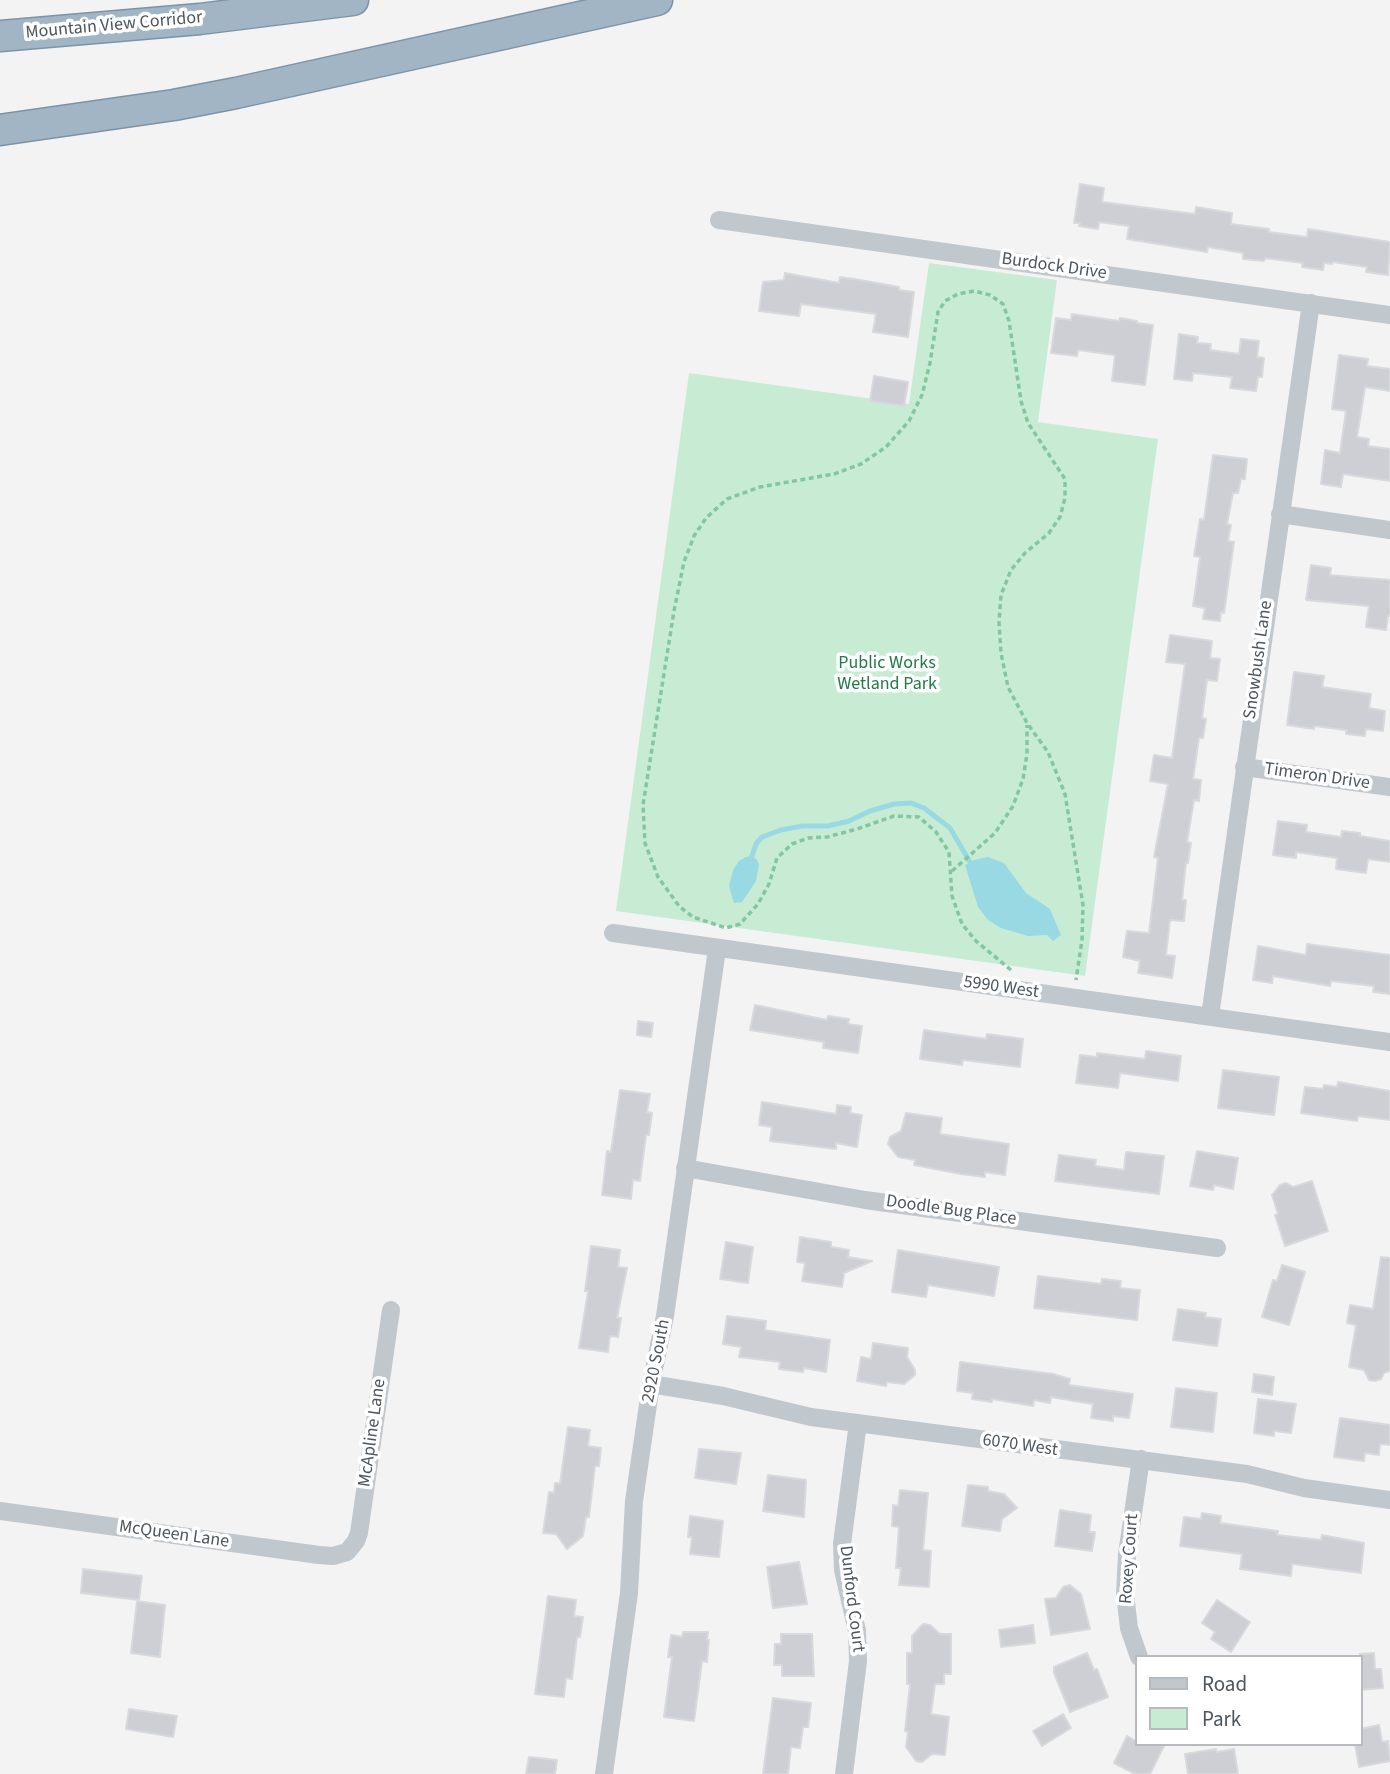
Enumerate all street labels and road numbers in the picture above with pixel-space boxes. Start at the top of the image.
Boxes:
street label: Mountain View Corridor [25,8,203,44]
street label: Burdock Drive [1000,249,1108,285]
street label: Snowbush Lane [1240,599,1278,721]
street label: Timeron Drive [1263,759,1371,795]
street label: 5990 West [962,972,1040,1004]
street label: Doodle Bug Place [884,1191,1018,1231]
street label: 2920 South [638,1318,676,1404]
street label: McApline Lane [355,1378,391,1488]
street label: 6070 West [981,1430,1059,1462]
street label: Roxey Court [1116,1513,1144,1605]
street label: McQueen Lane [118,1517,230,1553]
street label: Dunford Court [834,1544,868,1654]

